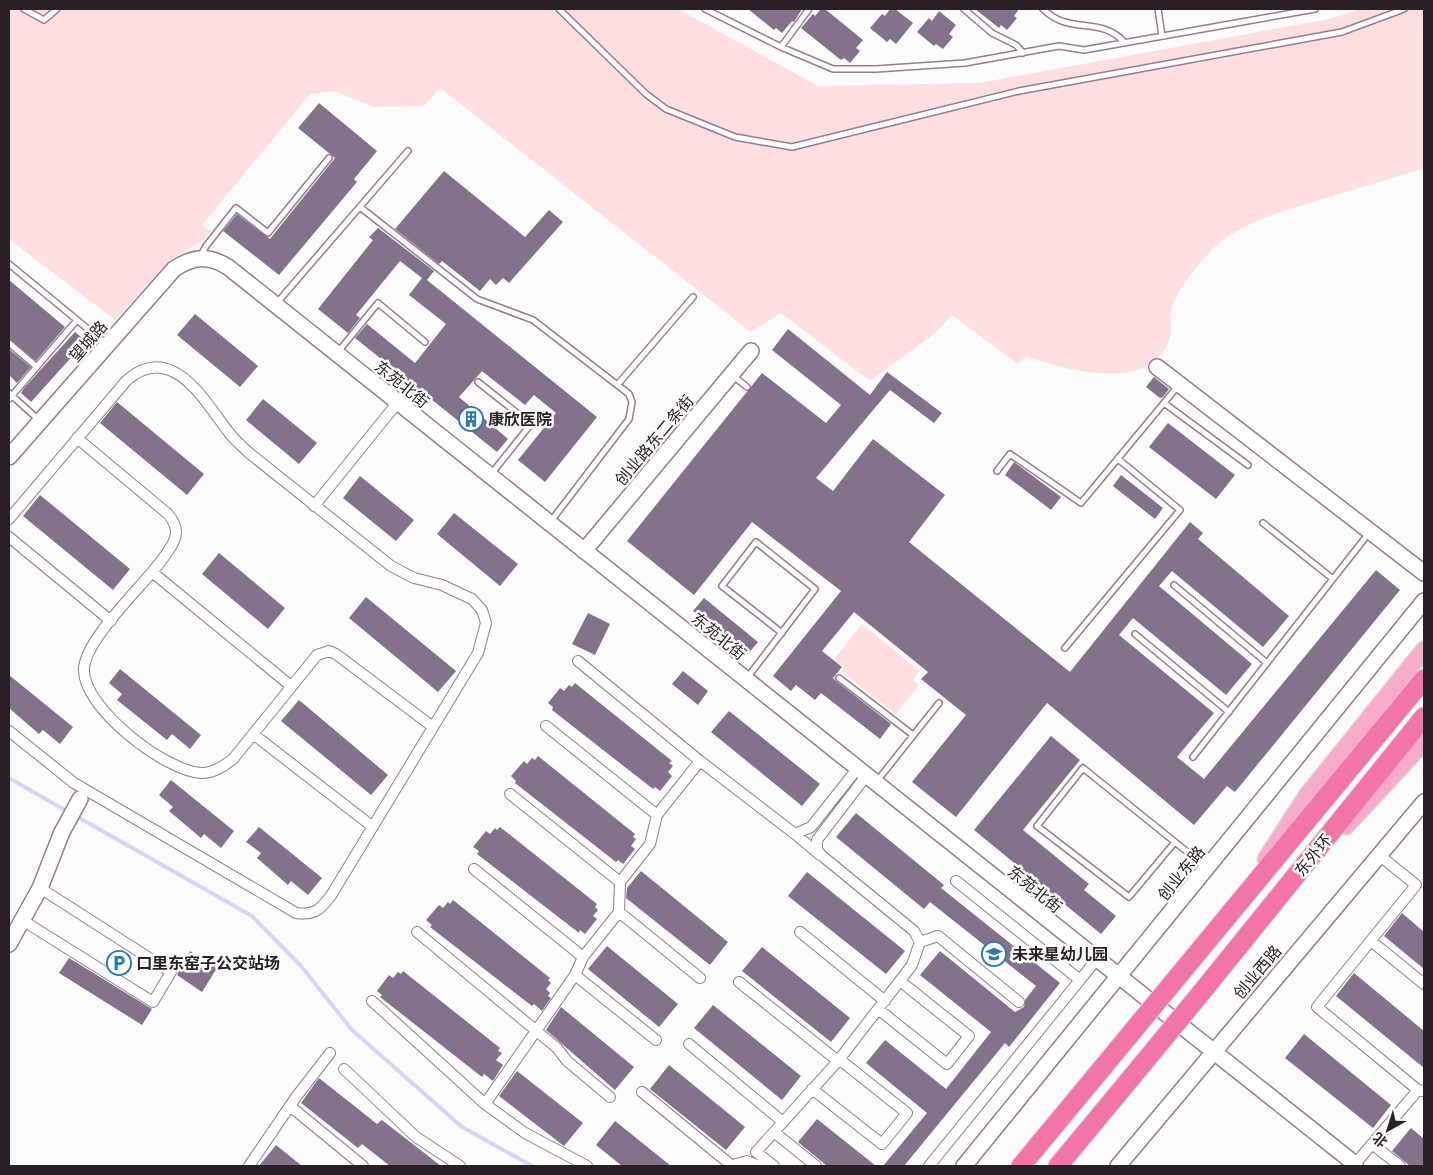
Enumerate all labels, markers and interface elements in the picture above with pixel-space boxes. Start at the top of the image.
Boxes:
street label: 望城路 [65,317,111,366]
street label: 东苑北街 [371,357,433,412]
street label: 创业路东二条街 [611,391,698,489]
building icon: 康欣医院 [458,406,484,432]
place label: 康欣医院 [488,410,552,429]
street label: 东苑北街 [688,609,750,664]
street label: 东外环 [1291,831,1336,880]
street label: 创业东路 [1154,842,1209,904]
street label: 东苑北街 [1004,862,1066,917]
school or university icon: 未来星幼儿园 [981,941,1007,967]
street label: 创业西路 [1230,942,1285,1003]
place label: 未来星幼儿园 [1012,945,1108,964]
parking icon: 口里东窑子公交站场 [106,950,132,976]
place label: 口里东窑子公交站场 [136,954,280,973]
north arrow [1363,1105,1413,1155]
text: 北 [1369,1129,1390,1151]

